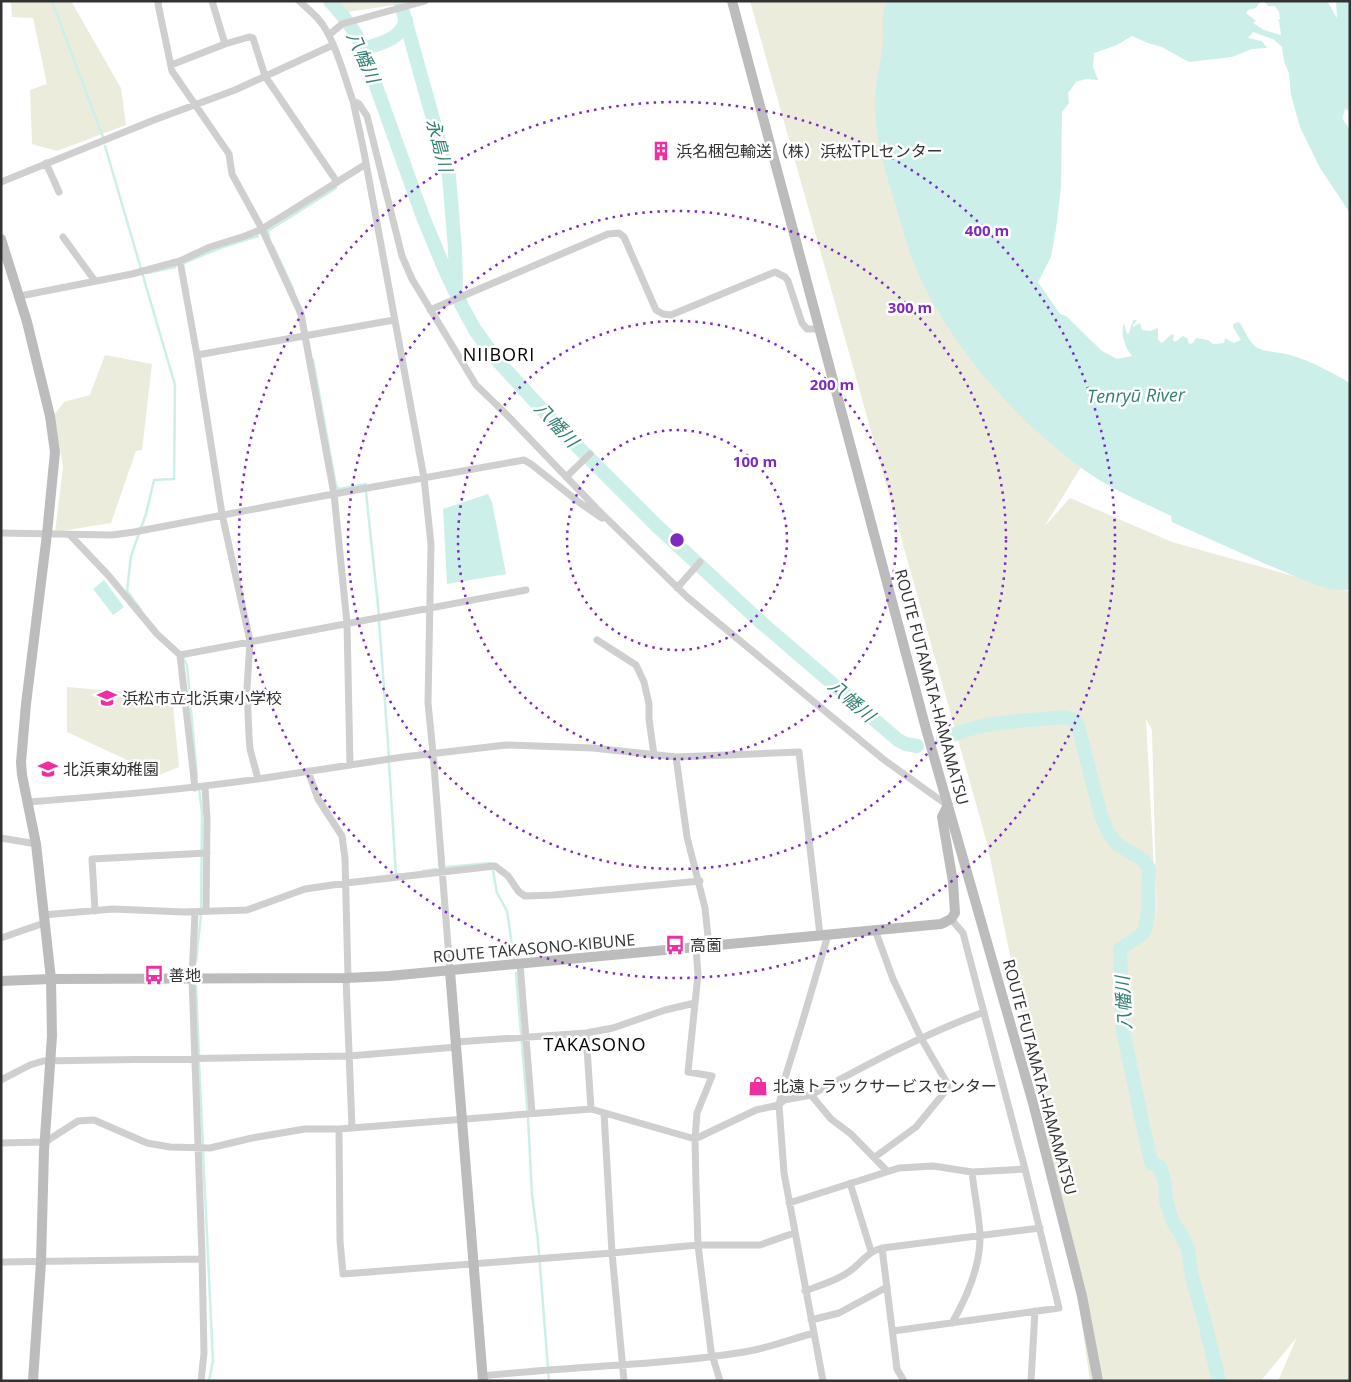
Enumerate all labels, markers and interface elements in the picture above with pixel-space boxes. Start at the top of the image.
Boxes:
water label: 八幡川 [342,27,387,88]
water label: 永島川 [421,116,459,176]
building icon: 浜名梱包輸送（株）浜松TPLセンター [650,140,672,162]
place label: 浜名梱包輸送（株）浜松TPLセンター [676,140,943,162]
text: 400 m [965,220,1009,240]
text: 300 m [888,297,932,317]
district label: NIIBORI [463,342,535,366]
text: 200 m [810,374,854,394]
water label: Tenryū River [1087,382,1186,408]
water label: 八幡川 [530,396,586,453]
text: 100 m [733,451,777,471]
centre of rings [668,531,686,549]
street label: ROUTE FUTAMATA-HAMAMATSU [890,567,974,807]
water label: 八幡川 [824,673,882,728]
school or university icon: 浜松市立北浜東小学校 [96,687,118,709]
place label: 浜松市立北浜東小学校 [122,687,282,709]
school or university icon: 北浜東幼稚園 [37,758,59,780]
place label: 北浜東幼稚園 [63,758,159,780]
street label: ROUTE TAKASONO-KIBUNE [432,928,636,968]
bus stop icon: 高薗 [664,934,686,956]
place label: 高薗 [690,934,722,956]
street label: ROUTE FUTAMATA-HAMAMATSU [998,957,1082,1197]
bus stop icon: 善地 [143,964,165,986]
place label: 善地 [169,964,201,986]
water label: 八幡川 [1109,973,1136,1031]
district label: TAKASONO [543,1032,647,1056]
shop icon: 北遠トラックサービスセンター [747,1075,769,1097]
place label: 北遠トラックサービスセンター [773,1075,997,1097]

